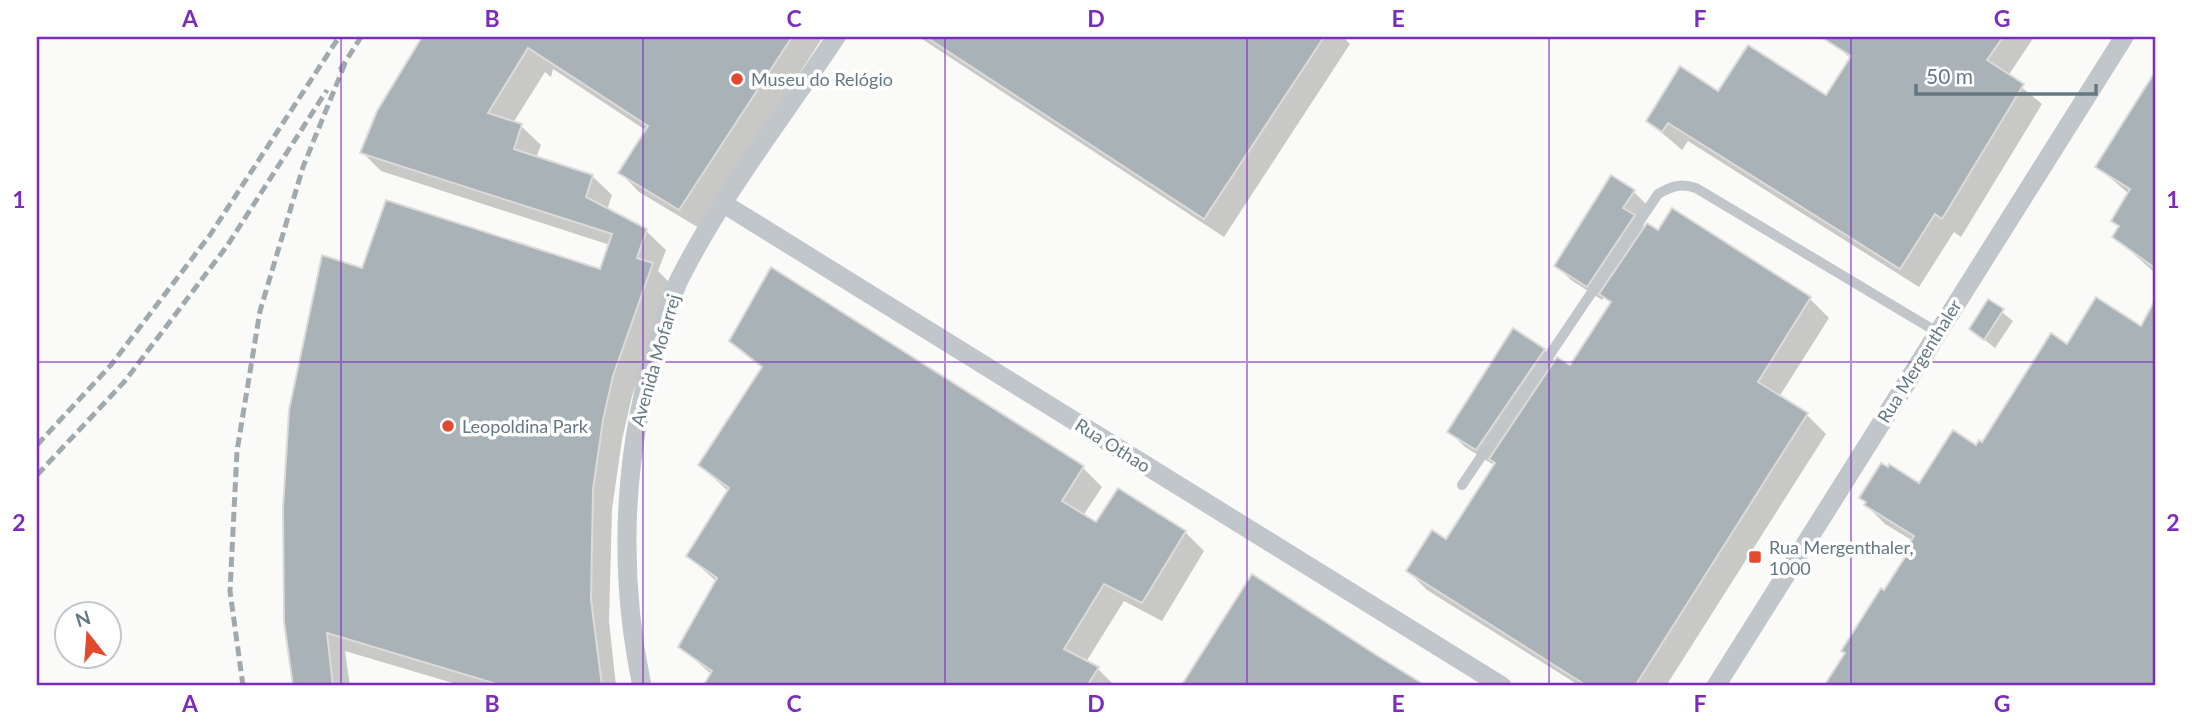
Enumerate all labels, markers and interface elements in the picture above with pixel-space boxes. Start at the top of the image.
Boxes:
text: A [181,4,199,32]
text: B [484,4,500,32]
text: C [786,4,802,32]
text: D [1087,4,1105,32]
text: E [1391,4,1405,32]
text: F [1693,4,1707,32]
text: G [1994,4,2010,32]
scale bar [1916,52,2096,96]
text: 50 m [1926,63,1973,88]
place label: Museu do Relógio [751,68,893,90]
marker: Museu do Relógio [729,71,745,87]
text: 1 [12,185,26,213]
text: 1 [2166,185,2180,213]
street label: Avenida Mofarrej [626,291,684,429]
street label: Rua Mergenthaler [1872,295,1966,427]
street label: Rua Othao [1071,413,1155,477]
place label: Leopoldina Park [462,415,589,437]
marker: Leopoldina Park [440,418,456,434]
text: 2 [12,508,26,536]
text: 2 [2166,508,2180,536]
place label: Rua Mergenthaler, 1000 [1769,536,1914,579]
marker: Rua Mergenthaler, 1000 [1747,549,1763,565]
north arrow [52,600,122,670]
text: N [73,605,93,631]
text: A [181,689,199,717]
text: B [484,689,500,717]
text: C [786,689,802,717]
text: D [1087,689,1105,717]
text: E [1391,689,1405,717]
text: F [1693,689,1707,717]
text: G [1994,689,2010,717]

